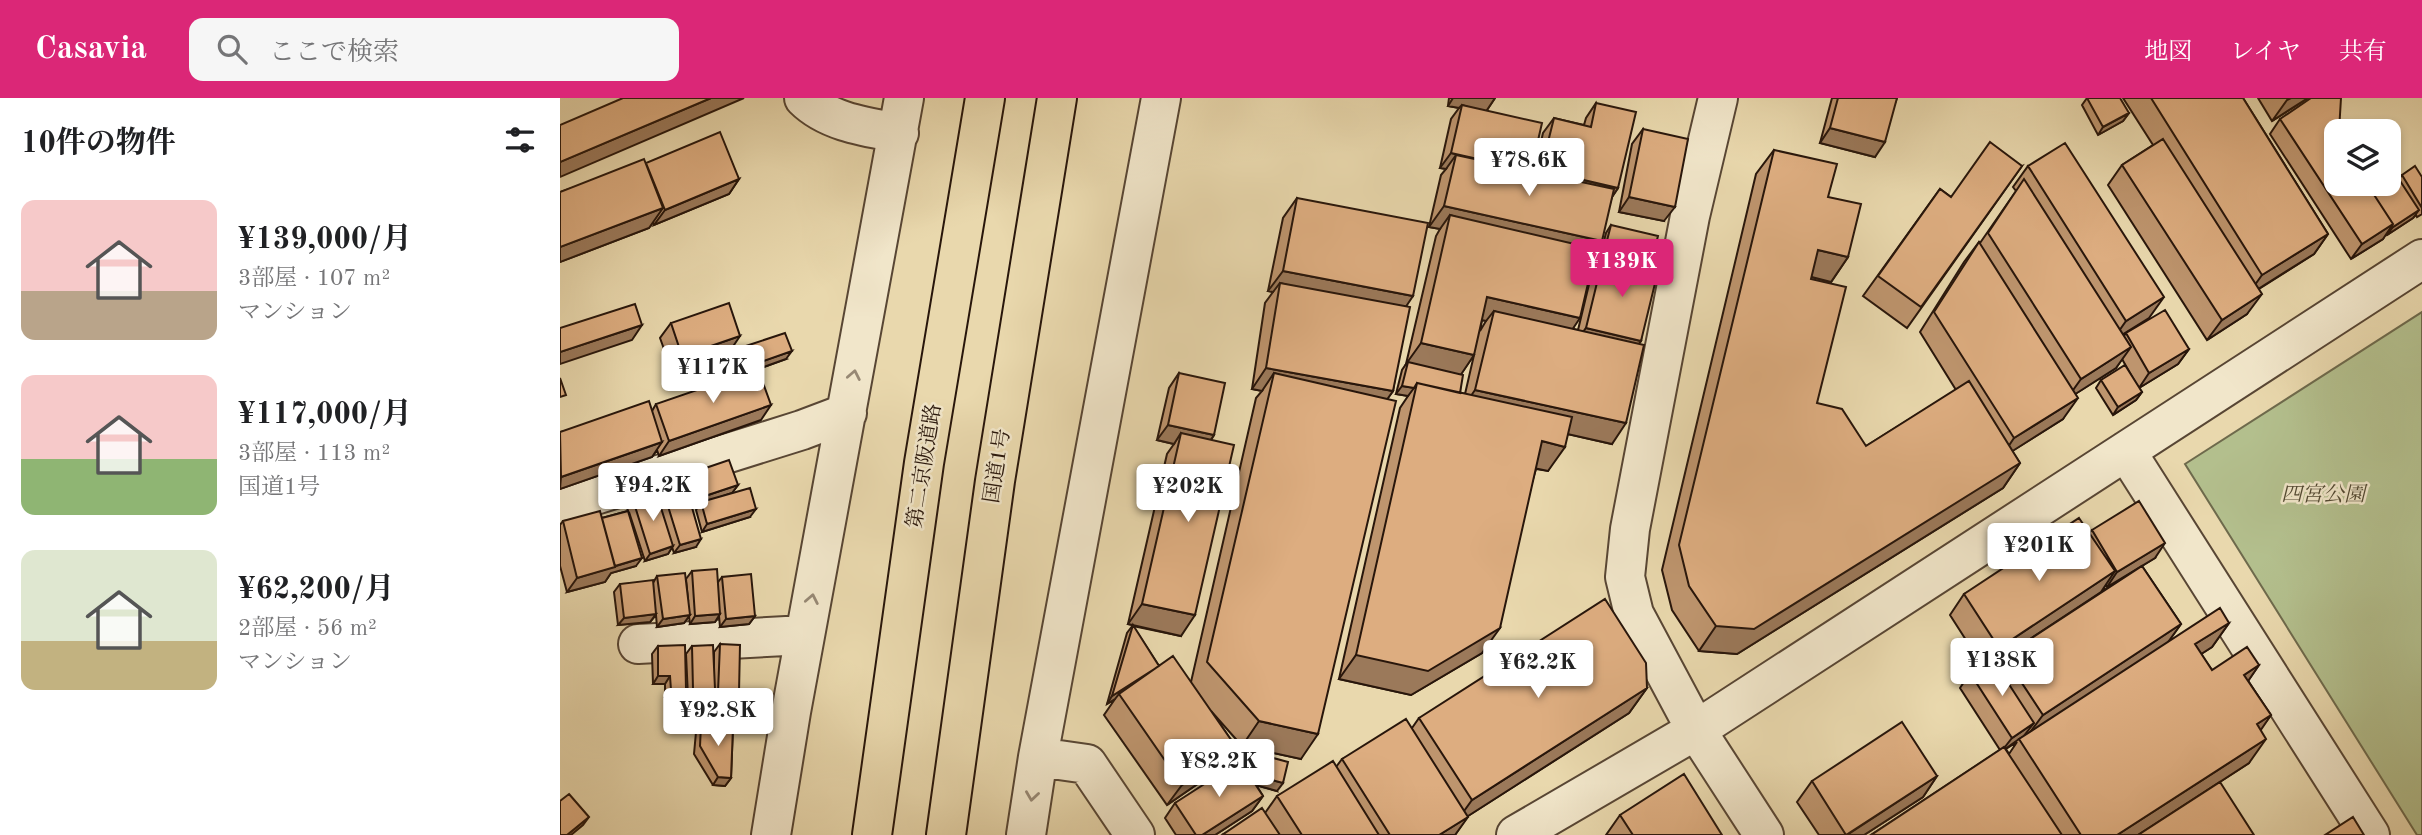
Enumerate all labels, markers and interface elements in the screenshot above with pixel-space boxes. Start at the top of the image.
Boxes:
search box [189,18,679,81]
icon: search [213,30,251,68]
text: Casavia [35,33,147,66]
text: ここで検索 [269,40,399,66]
text: 地図 [2144,41,2192,65]
text: レイヤ [2230,41,2301,65]
text: 共有 [2339,41,2387,65]
map controls [2324,119,2401,196]
button: layers [2324,119,2401,196]
icon: filters [501,121,539,159]
text: 10件の物件 [21,129,176,159]
pin: ¥78.6K [1472,139,1586,198]
text: ¥78.6K [1490,149,1568,172]
text: ¥139,000/月 [238,225,412,255]
icon: home [77,228,161,312]
pin: ¥139K [1573,240,1671,299]
text: ¥139K [1586,250,1658,273]
text: 3部屋 · 107 m² [238,267,390,290]
text: マンション [238,301,352,324]
pin: ¥117K [664,345,762,405]
text: ¥117K [677,356,749,379]
one-way arrow [845,369,860,381]
text: ¥117,000/月 [238,400,412,430]
street label: 第二京阪道路 [903,402,945,530]
icon: home [77,403,161,487]
street label: 国道1号 [980,427,1014,505]
text: 3部屋 · 113 m² [238,442,390,465]
pin: ¥94.2K [596,464,710,523]
pin: ¥202K [1139,464,1237,524]
text: ¥94.2K [614,474,692,497]
text: ¥202K [1152,475,1224,498]
text: 国道1号 [238,476,320,499]
park label: 四宮公園 [2281,483,2368,506]
pin: ¥201K [1990,524,2088,583]
text: ¥201K [2003,534,2075,557]
text: ¥62,200/月 [238,575,394,605]
icon: home [77,578,161,662]
one-way arrow [804,593,819,605]
text: 2部屋 · 56 m² [238,617,377,640]
pin: ¥138K [1953,638,2051,698]
pin: ¥62.2K [1481,640,1595,700]
text: ¥138K [1966,649,2038,672]
text: マンション [238,651,352,674]
text: ¥62.2K [1499,651,1577,674]
pin: ¥92.8K [661,688,775,748]
text: ¥92.8K [679,699,757,722]
pin: ¥82.2K [1162,740,1276,799]
text: ¥82.2K [1180,750,1258,773]
one-way arrow [1025,790,1040,802]

